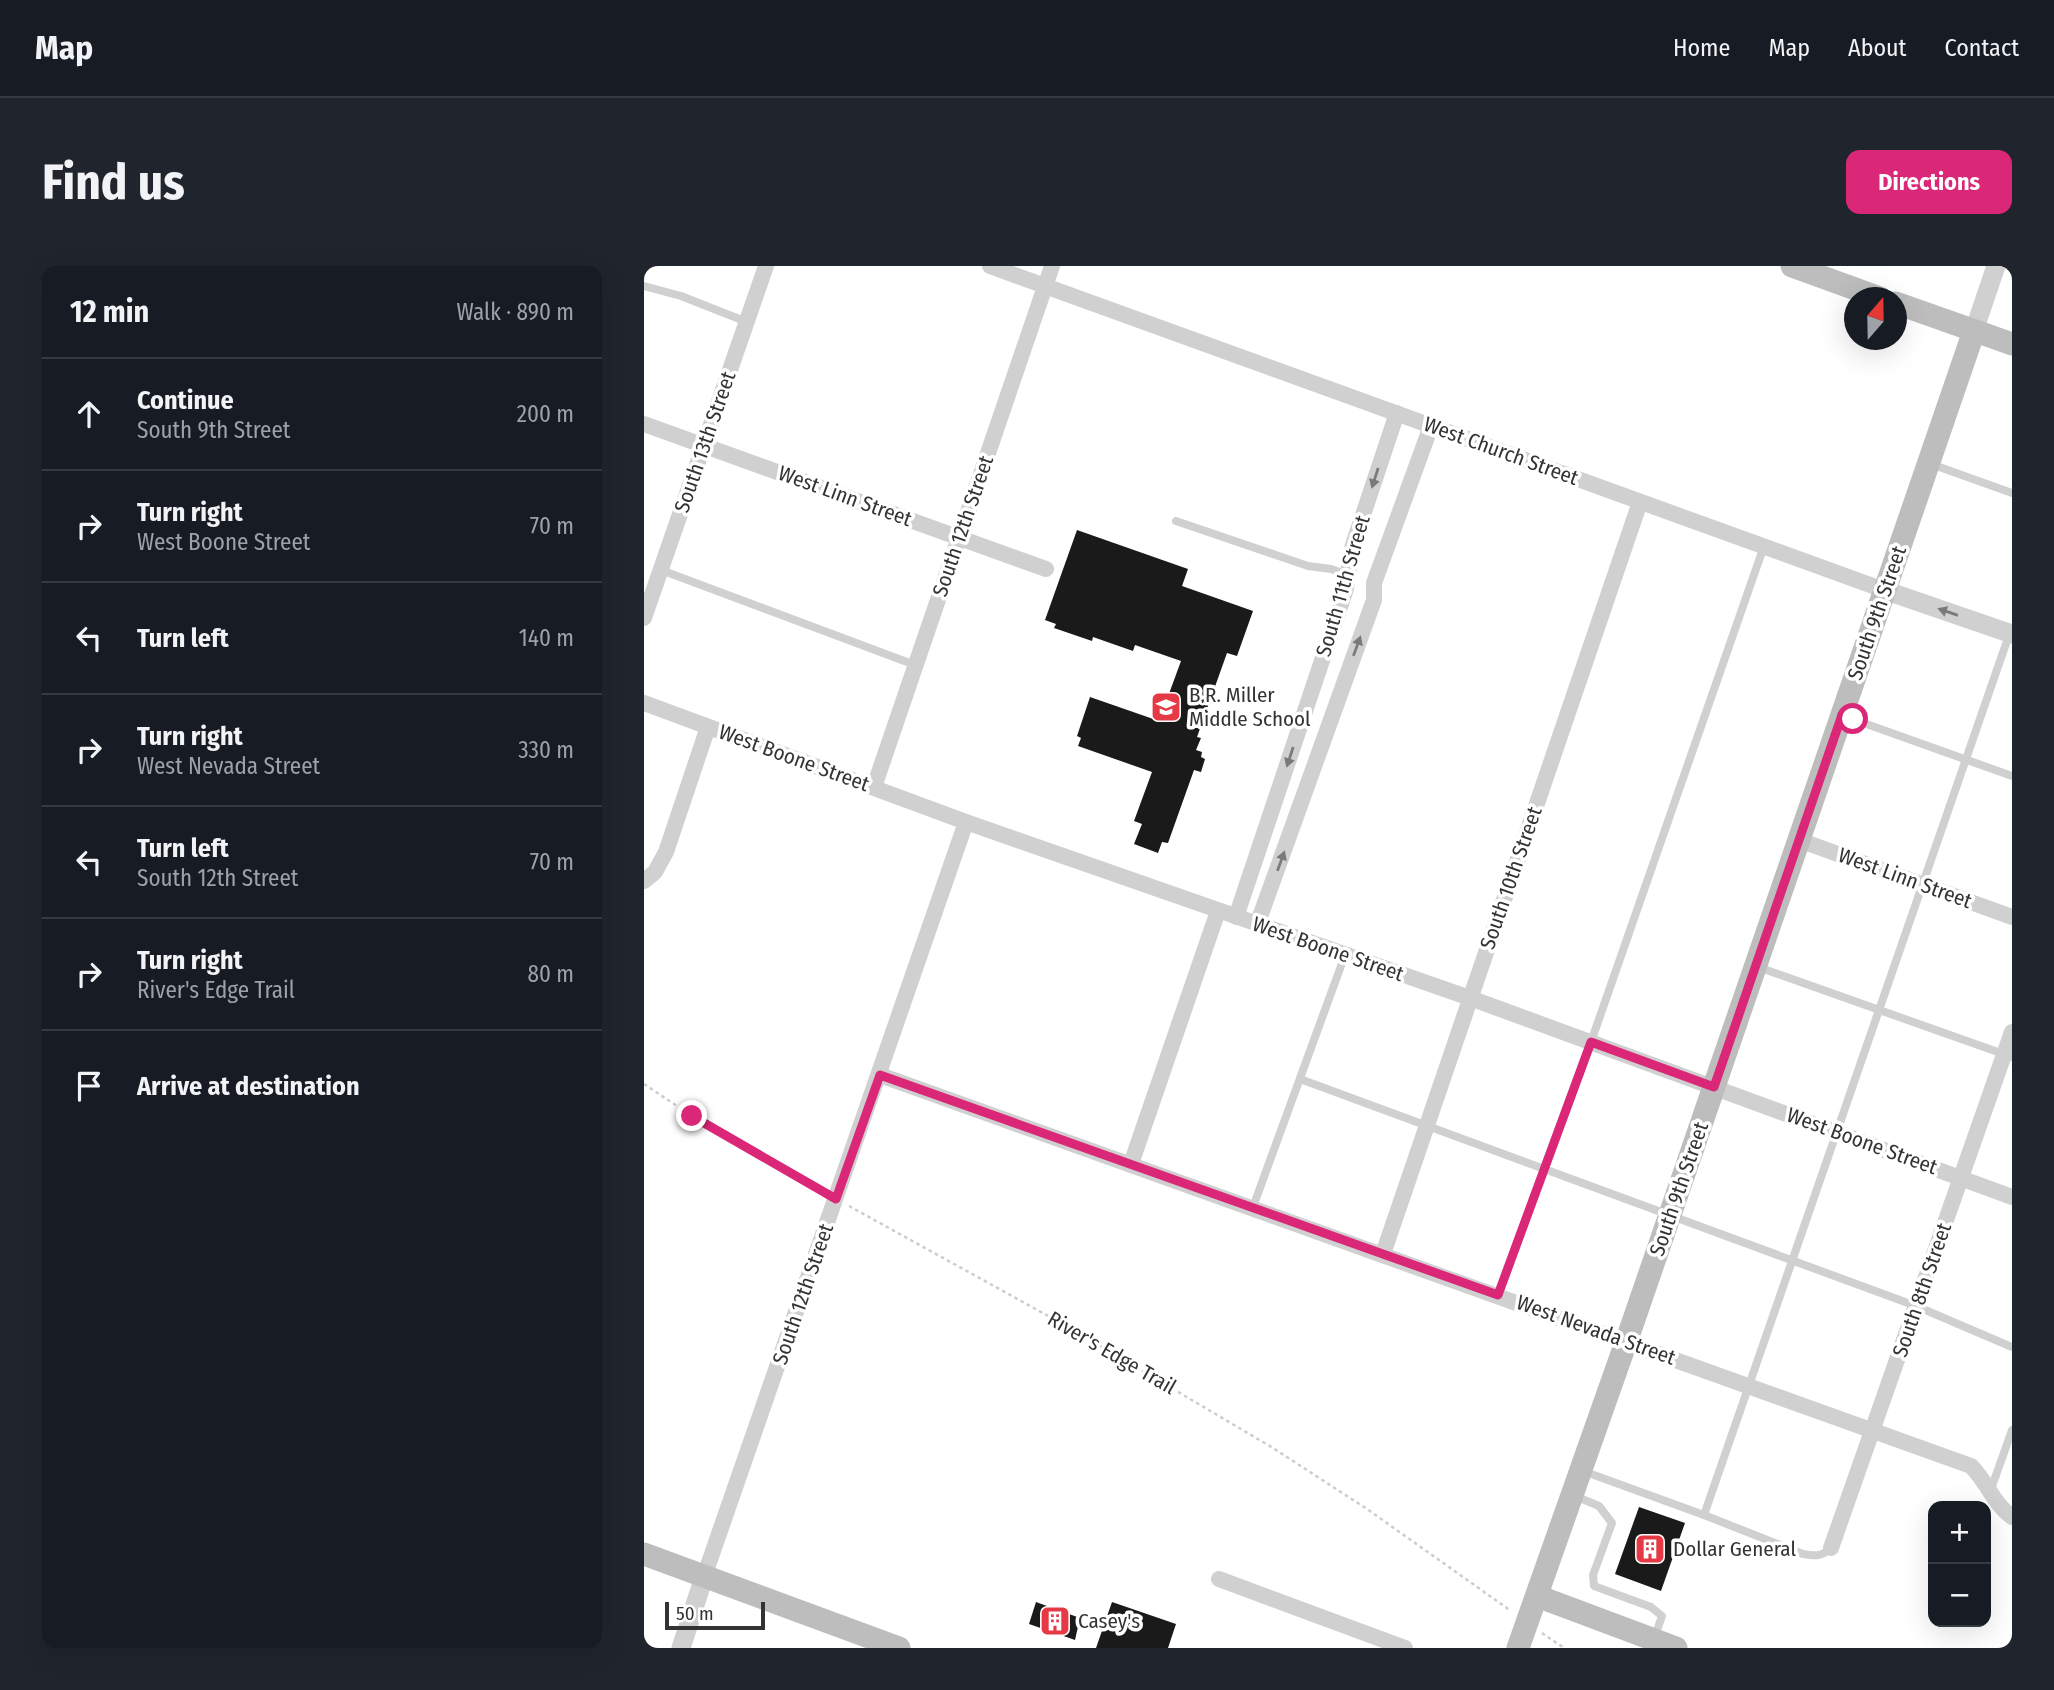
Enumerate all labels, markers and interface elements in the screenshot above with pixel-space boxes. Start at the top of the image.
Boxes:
text: Map [35,28,93,68]
text: Home [1673,34,1730,62]
text: Map [1768,34,1810,62]
text: About [1848,34,1906,62]
text: Contact [1944,34,2019,62]
button: Directions [1846,150,2012,214]
text: Find us [42,153,185,212]
north arrow [1844,287,1907,350]
text: 12 min [70,294,149,330]
text: Walk · 890 m [457,298,574,326]
street label: South 13th Street [669,368,741,516]
text: Continue [137,385,234,416]
icon: ahead [70,395,108,433]
text: 200 m [517,400,574,428]
street label: West Church Street [1420,411,1582,491]
text: South 9th Street [137,416,290,444]
street label: South 12th Street [927,452,999,600]
street label: West Linn Street [775,460,915,532]
one-way arrow [1370,468,1380,489]
text: Turn right [137,497,243,528]
icon: right [70,507,108,545]
text: 70 m [530,512,574,540]
street label: South 11th Street [1310,512,1376,660]
text: West Boone Street [137,528,310,556]
street label: South 9th Street [1842,542,1912,683]
one-way arrow [1938,606,1959,617]
icon: left [70,619,108,657]
text: Turn left [137,623,229,654]
text: 140 m [519,624,574,652]
one-way arrow [1352,636,1363,657]
place label: B.R. Miller Middle School [1189,682,1311,732]
school or university icon: B.R. Miller Middle School [1149,690,1183,724]
route start [1837,703,1868,734]
street label: West Boone Street [715,719,873,797]
text: Turn right [137,721,243,752]
icon: right [70,731,108,769]
text: 330 m [518,736,574,764]
one-way arrow [1284,746,1295,767]
text: West Nevada Street [137,752,320,780]
street label: South 10th Street [1474,803,1548,953]
text: Turn left [137,833,229,864]
street label: West Linn Street [1835,842,1975,914]
icon: left [70,843,108,881]
text: 70 m [530,848,574,876]
one-way arrow [1276,850,1287,871]
text: South 12th Street [137,864,298,892]
street label: West Boone Street [1249,911,1407,987]
text: Turn right [137,945,243,976]
icon: right [70,955,108,993]
text: 80 m [527,960,574,988]
text: River's Edge Trail [137,976,295,1004]
icon: arrive [70,1067,108,1105]
text: Arrive at destination [137,1071,360,1102]
route end [676,1100,707,1131]
street label: West Boone Street [1783,1102,1941,1180]
street label: South 9th Street [1644,1118,1714,1259]
street label: South 8th Street [1887,1219,1957,1361]
street label: South 12th Street [767,1220,839,1368]
street label: West Nevada Street [1513,1289,1679,1371]
street label: River's Edge Trail [1043,1306,1181,1401]
map controls [1928,1501,1991,1627]
button: + [1928,1501,1991,1564]
building icon: Dollar General [1633,1532,1667,1566]
place label: Dollar General [1673,1536,1796,1562]
button: − [1928,1564,1991,1627]
scale bar [665,1599,765,1631]
text: 50 m [676,1602,714,1625]
building icon: Casey's [1038,1604,1072,1638]
place label: Casey's [1078,1608,1140,1634]

